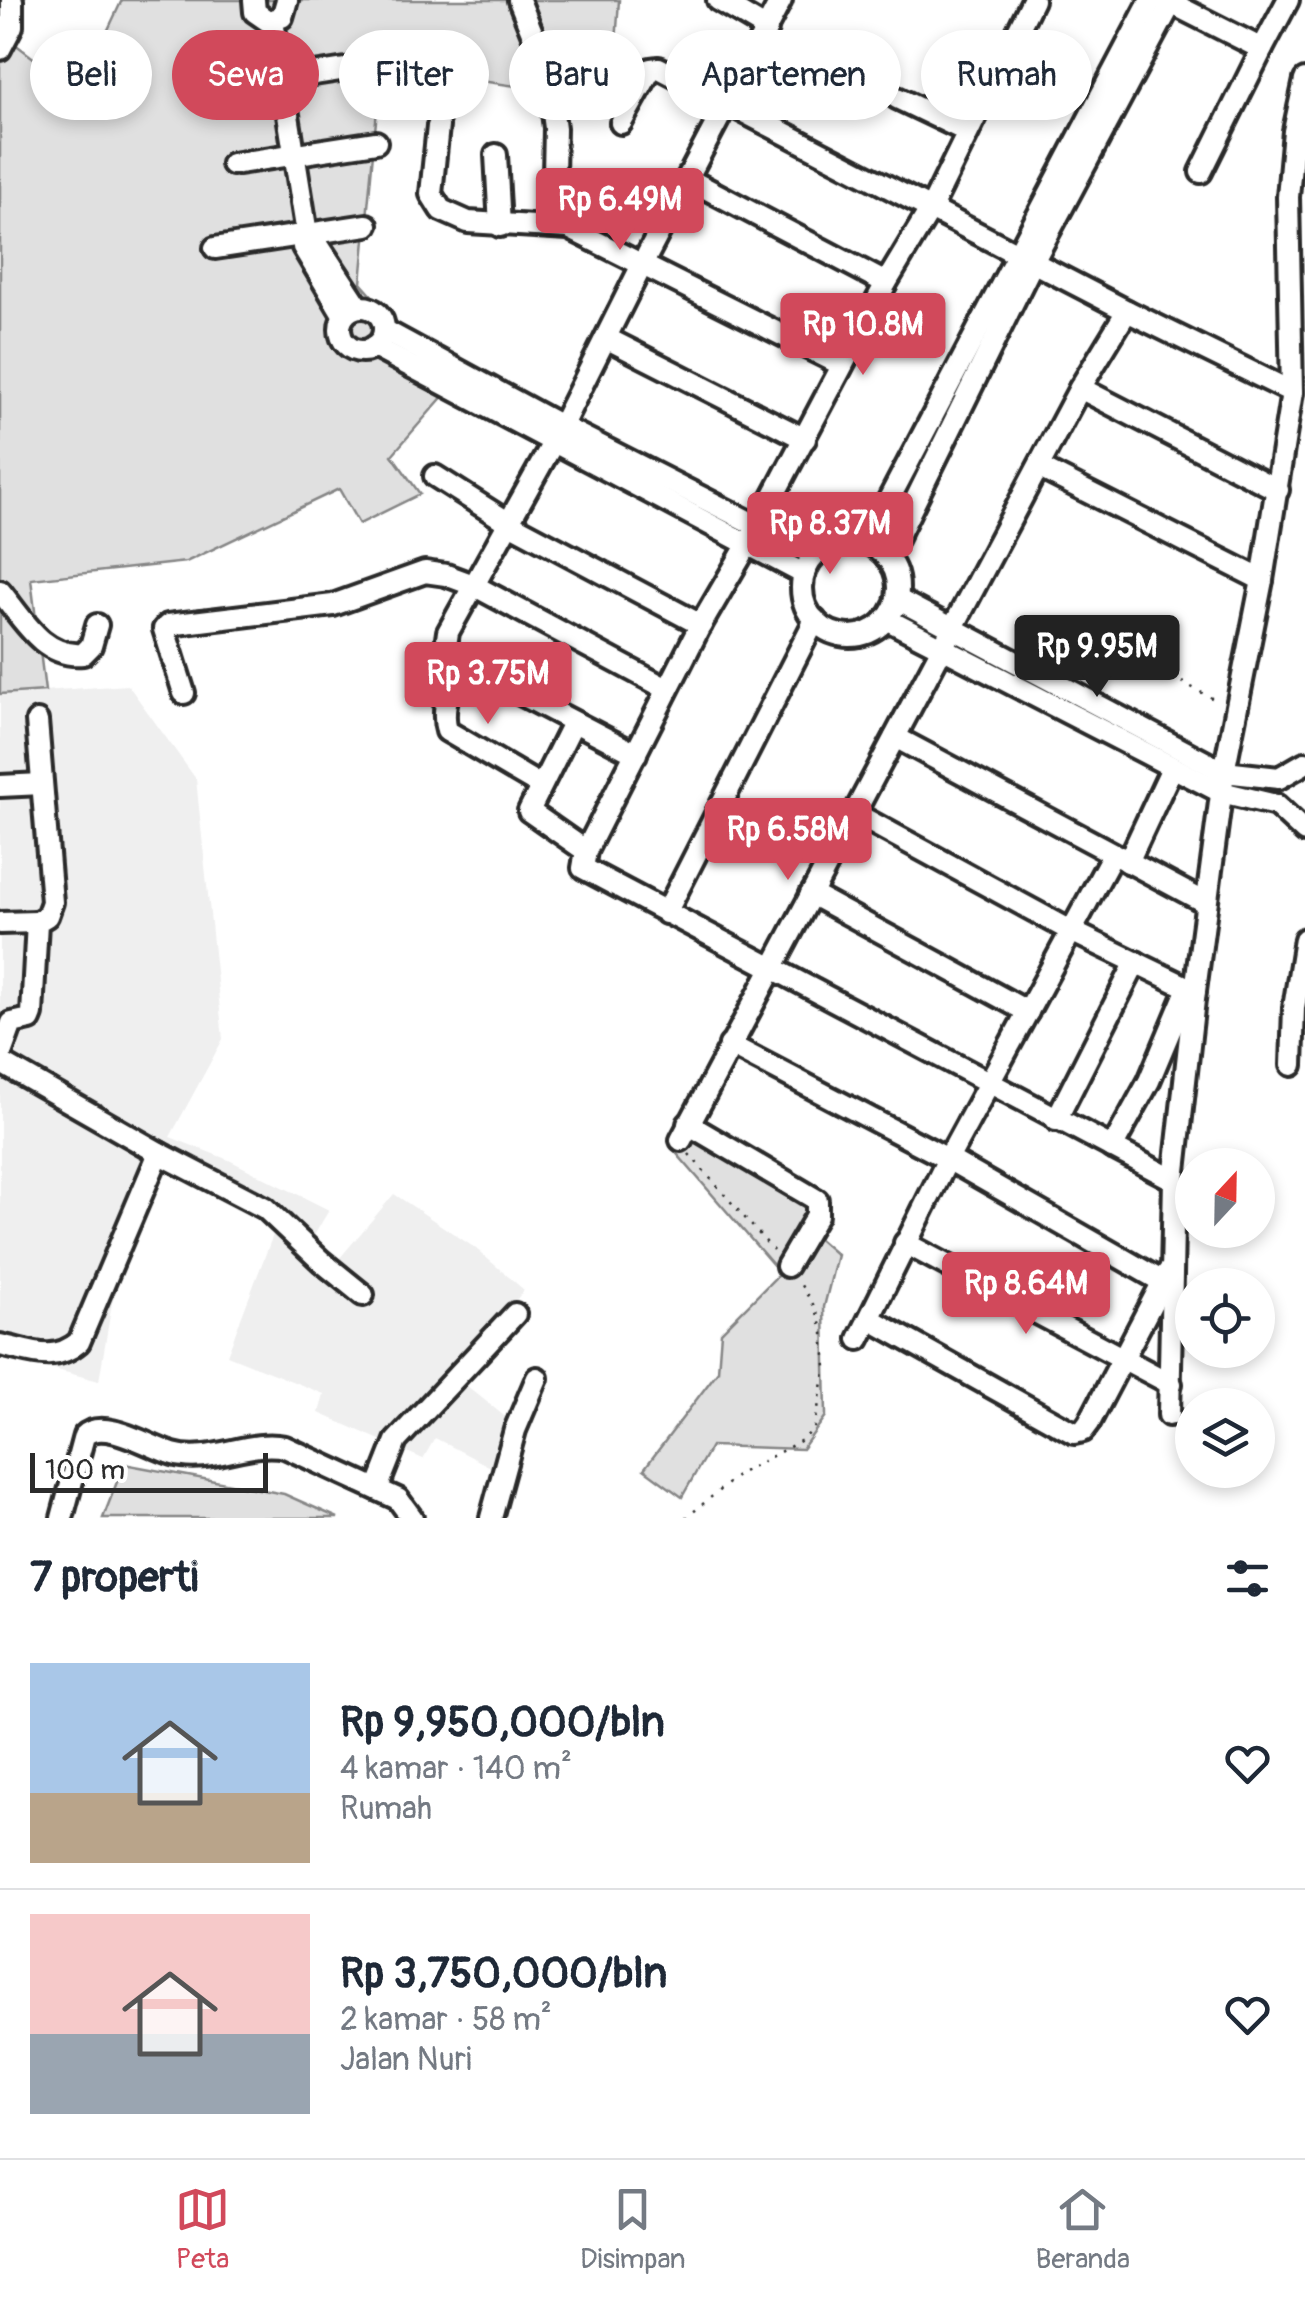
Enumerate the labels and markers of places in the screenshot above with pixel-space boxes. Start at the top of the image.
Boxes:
pin: Rp 6.49M [517,168,723,253]
pin: Rp 10.8M [760,293,966,378]
pin: Rp 8.37M [727,492,933,577]
pin: Rp 9.95M [994,615,1200,700]
pin: Rp 3.75M [385,642,591,727]
pin: Rp 6.58M [685,798,891,883]
pin: Rp 8.64M [923,1252,1129,1337]

